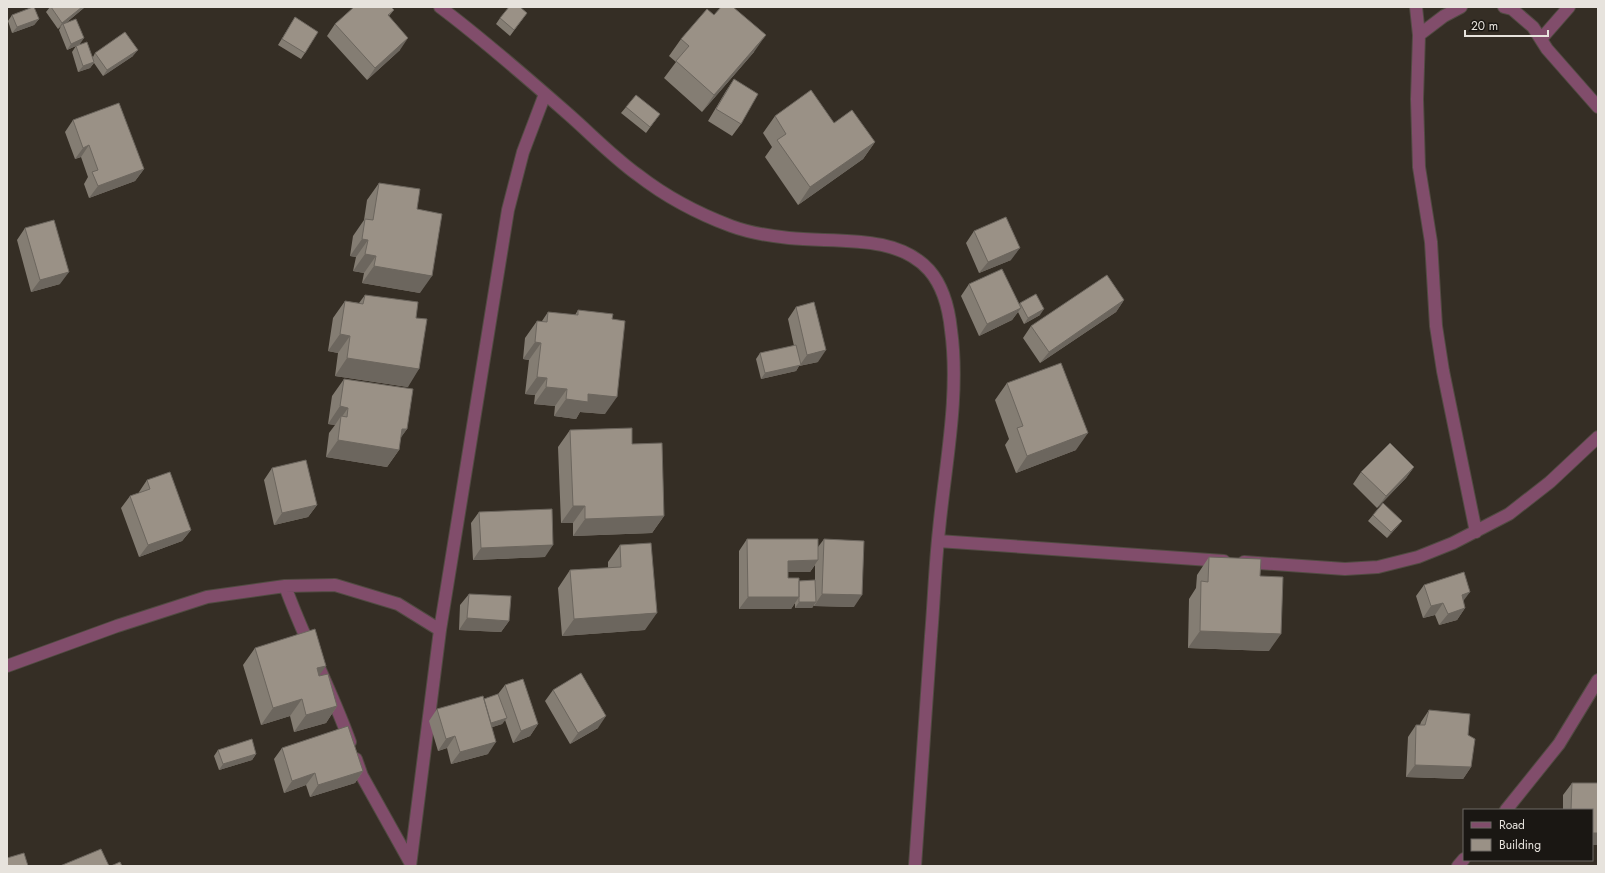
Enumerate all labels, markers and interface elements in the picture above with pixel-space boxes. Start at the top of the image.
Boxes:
scale bar [1465,12,1548,38]
text: 20 m [1471,17,1498,35]
legend [1463,809,1593,861]
text: Road [1499,816,1525,834]
text: Building [1499,836,1541,854]

